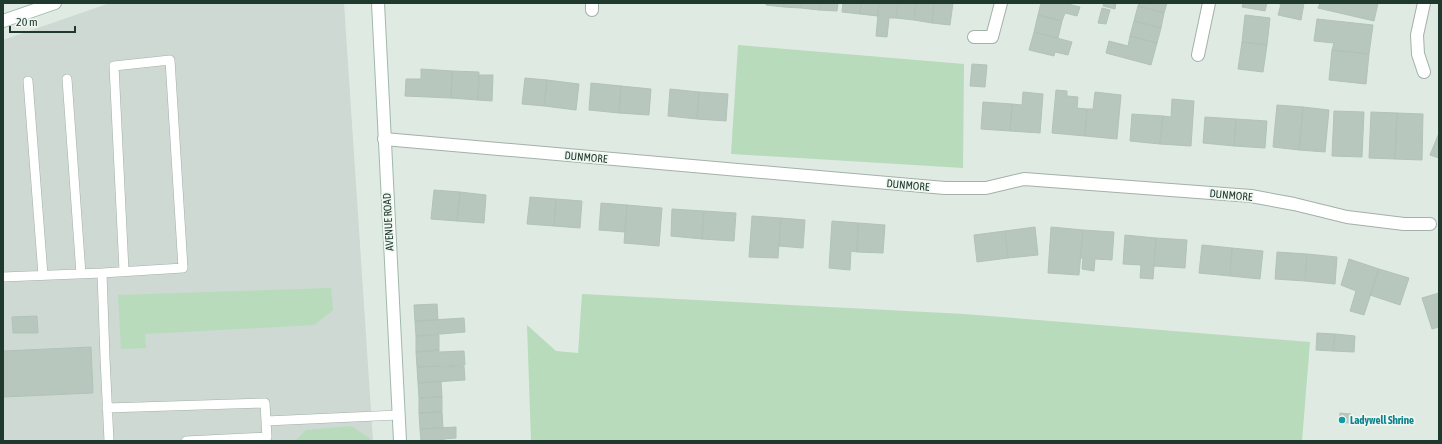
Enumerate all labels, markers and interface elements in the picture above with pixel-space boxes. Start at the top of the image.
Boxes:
scale bar [10,8,75,34]
text: 20 m [16,15,38,29]
street label: DUNMORE [564,149,608,165]
street label: DUNMORE [886,177,930,193]
street label: DUNMORE [1209,187,1253,203]
street label: AVENUE ROAD [380,193,396,251]
place label: Ladywell Shrine [1350,414,1414,426]
marker: Ladywell Shrine [1337,415,1347,425]

